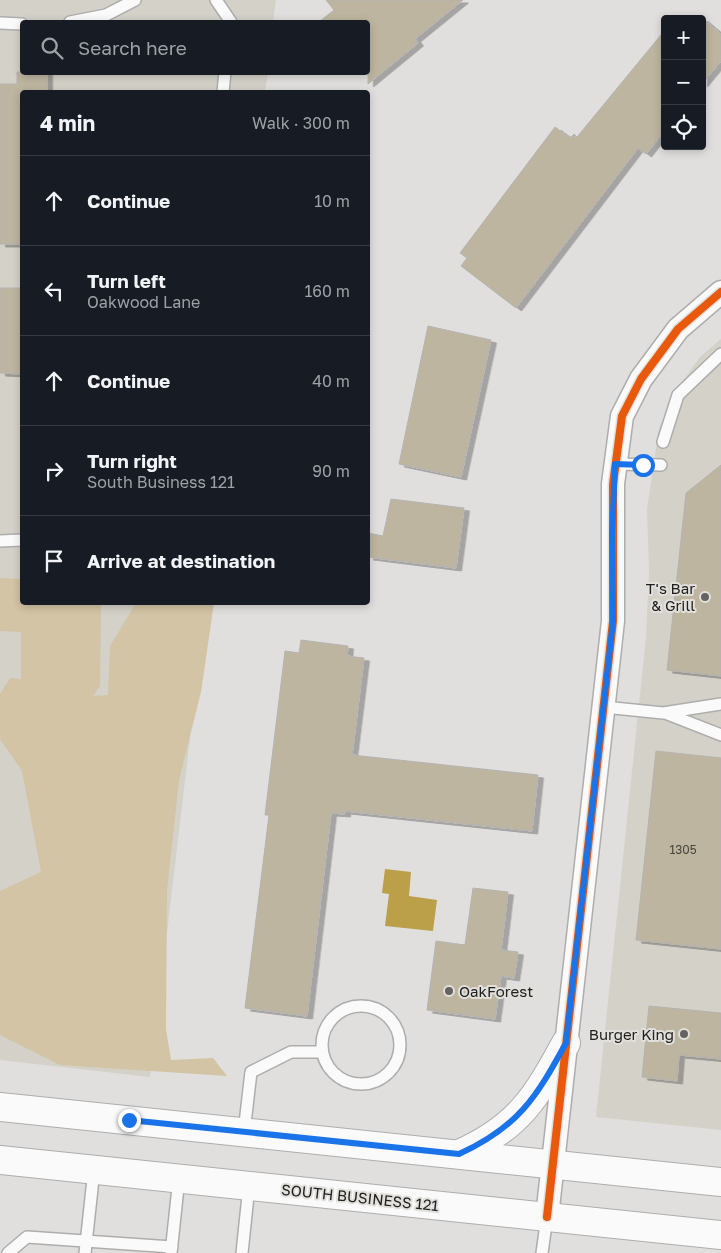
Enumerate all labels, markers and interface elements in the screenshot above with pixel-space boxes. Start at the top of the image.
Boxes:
map controls [661,15,706,150]
button: + [661,15,706,60]
search box [20,20,370,75]
icon: search [38,34,66,62]
text: Search here [78,36,187,59]
button: − [661,60,706,105]
button: locate [661,105,706,150]
text: 4 min [40,110,95,136]
text: Walk · 300 m [252,113,350,133]
icon: ahead [40,187,68,215]
text: Continue [87,189,170,212]
text: 10 m [314,191,350,211]
text: Turn left [87,269,166,292]
icon: left [40,277,68,305]
text: 160 m [304,281,350,301]
text: Oakwood Lane [87,292,200,312]
icon: ahead [40,367,68,395]
text: Continue [87,369,170,392]
text: 40 m [312,371,350,391]
text: Turn right [87,449,177,472]
route start [632,454,655,477]
icon: right [40,457,68,485]
text: 90 m [312,461,350,481]
text: South Business 121 [87,472,235,492]
icon: arrive [40,547,68,575]
text: Arrive at destination [87,549,275,572]
place label: T's Bar & Grill [646,579,695,614]
marker: T's Bar & Grill [699,591,711,603]
house number: 1305 [669,842,697,857]
place label: OakForest [459,982,533,1000]
marker: OakForest [443,985,455,997]
place label: Burger King [589,1025,674,1043]
marker: Burger King [678,1028,690,1040]
route end [118,1109,141,1132]
street label: SOUTH BUSINESS 121 [280,1180,440,1214]

